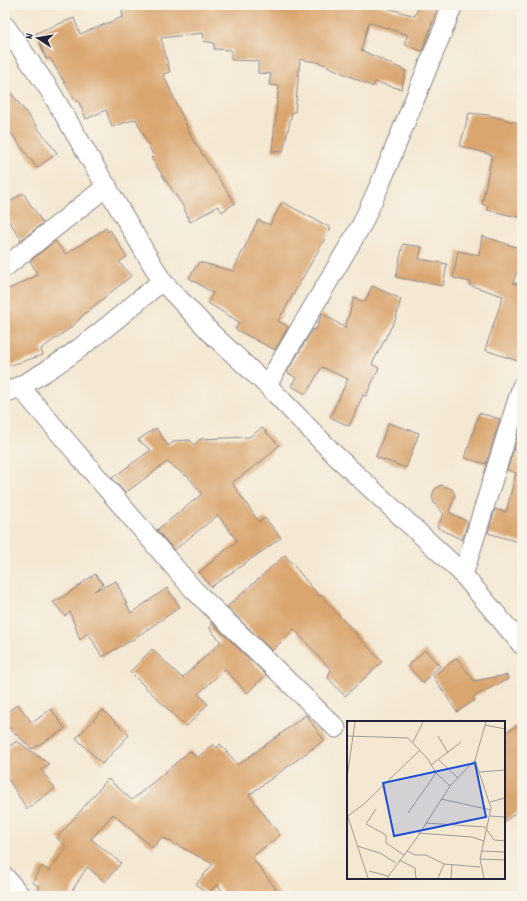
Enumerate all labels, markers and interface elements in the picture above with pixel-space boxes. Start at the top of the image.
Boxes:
north arrow [18,18,58,58]
text: N [22,31,39,41]
inset map [347,721,505,879]

